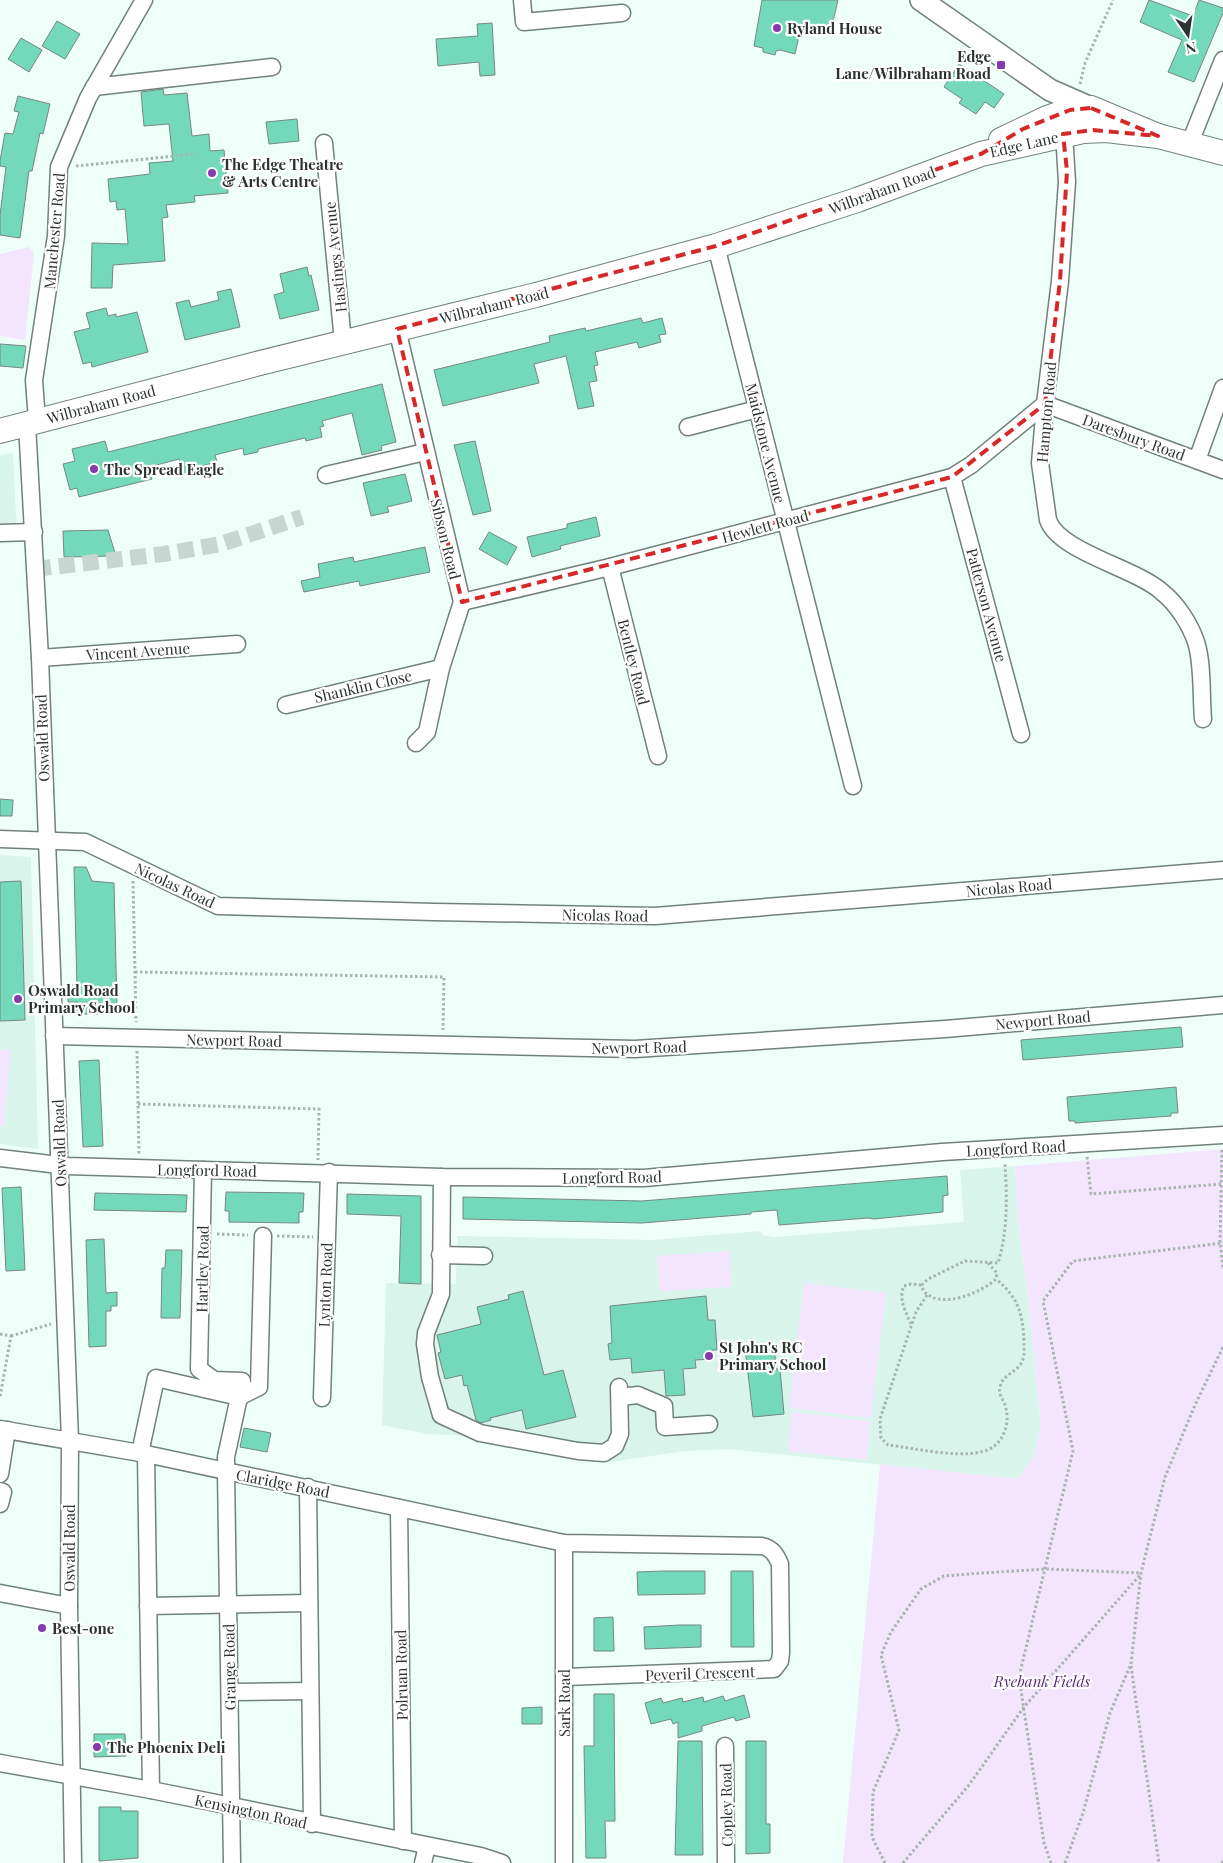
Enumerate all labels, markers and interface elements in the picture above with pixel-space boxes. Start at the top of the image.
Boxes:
north arrow [1163,10,1213,60]
place label: Ryland House [787,18,883,38]
marker: Ryland House [771,22,783,34]
text: N [1184,38,1198,59]
place label: Edge Lane/Wilbraham Road [835,46,991,83]
marker: Edge Lane/Wilbraham Road [995,59,1007,71]
street label: Edge Lane [988,126,1060,162]
place label: The Edge Theatre & Arts Centre [222,154,344,191]
street label: Wilbraham Road [825,161,938,219]
marker: The Edge Theatre & Arts Centre [206,167,218,179]
street label: Manchester Road [39,172,69,290]
street label: Hastings Avenue [319,201,351,313]
street label: Wilbraham Road [436,282,551,328]
street label: Hampton Road [1032,360,1060,463]
street label: Wilbraham Road [43,380,158,428]
street label: Maidstone Avenue [741,381,791,505]
street label: Daresbury Road [1080,409,1188,465]
place label: The Spread Eagle [104,459,225,479]
marker: The Spread Eagle [88,463,100,475]
street label: Sibson Road [426,496,466,582]
street label: Hewlett Road [719,505,811,547]
street label: Patterson Avenue [962,546,1012,664]
street label: Bentley Road [614,617,654,707]
street label: Vincent Avenue [84,637,191,665]
street label: Shanklin Close [312,665,414,707]
street label: Oswald Road [30,694,54,782]
street label: Nicolas Road [132,858,219,912]
street label: Nicolas Road [965,873,1053,901]
street label: Nicolas Road [562,904,649,926]
place label: Oswald Road Primary School [28,980,136,1017]
marker: Oswald Road Primary School [12,993,24,1005]
street label: Newport Road [994,1006,1092,1034]
street label: Newport Road [186,1029,282,1051]
street label: Newport Road [591,1036,687,1058]
street label: Oswald Road [47,1099,71,1187]
street label: Longford Road [966,1135,1067,1161]
street label: Longford Road [157,1159,257,1181]
street label: Longford Road [562,1166,662,1188]
street label: Hartley Road [191,1225,213,1313]
street label: Lynton Road [314,1242,336,1328]
place label: St John's RC Primary School [719,1337,827,1374]
marker: St John's RC Primary School [703,1350,715,1362]
street label: Claridge Road [234,1464,332,1502]
street label: Oswald Road [59,1504,79,1592]
place label: Best-one [52,1618,115,1638]
marker: Best-one [36,1622,48,1634]
street label: Grange Road [218,1623,240,1711]
street label: Polruan Road [390,1629,412,1720]
street label: Peveril Crescent [645,1661,756,1685]
street label: Sark Road [554,1669,574,1737]
park label: Ryebank Fields [993,1671,1091,1691]
place label: The Phoenix Deli [107,1737,226,1757]
marker: The Phoenix Deli [91,1741,103,1753]
street label: Copley Road [715,1763,737,1847]
street label: Kensington Road [193,1789,309,1833]

